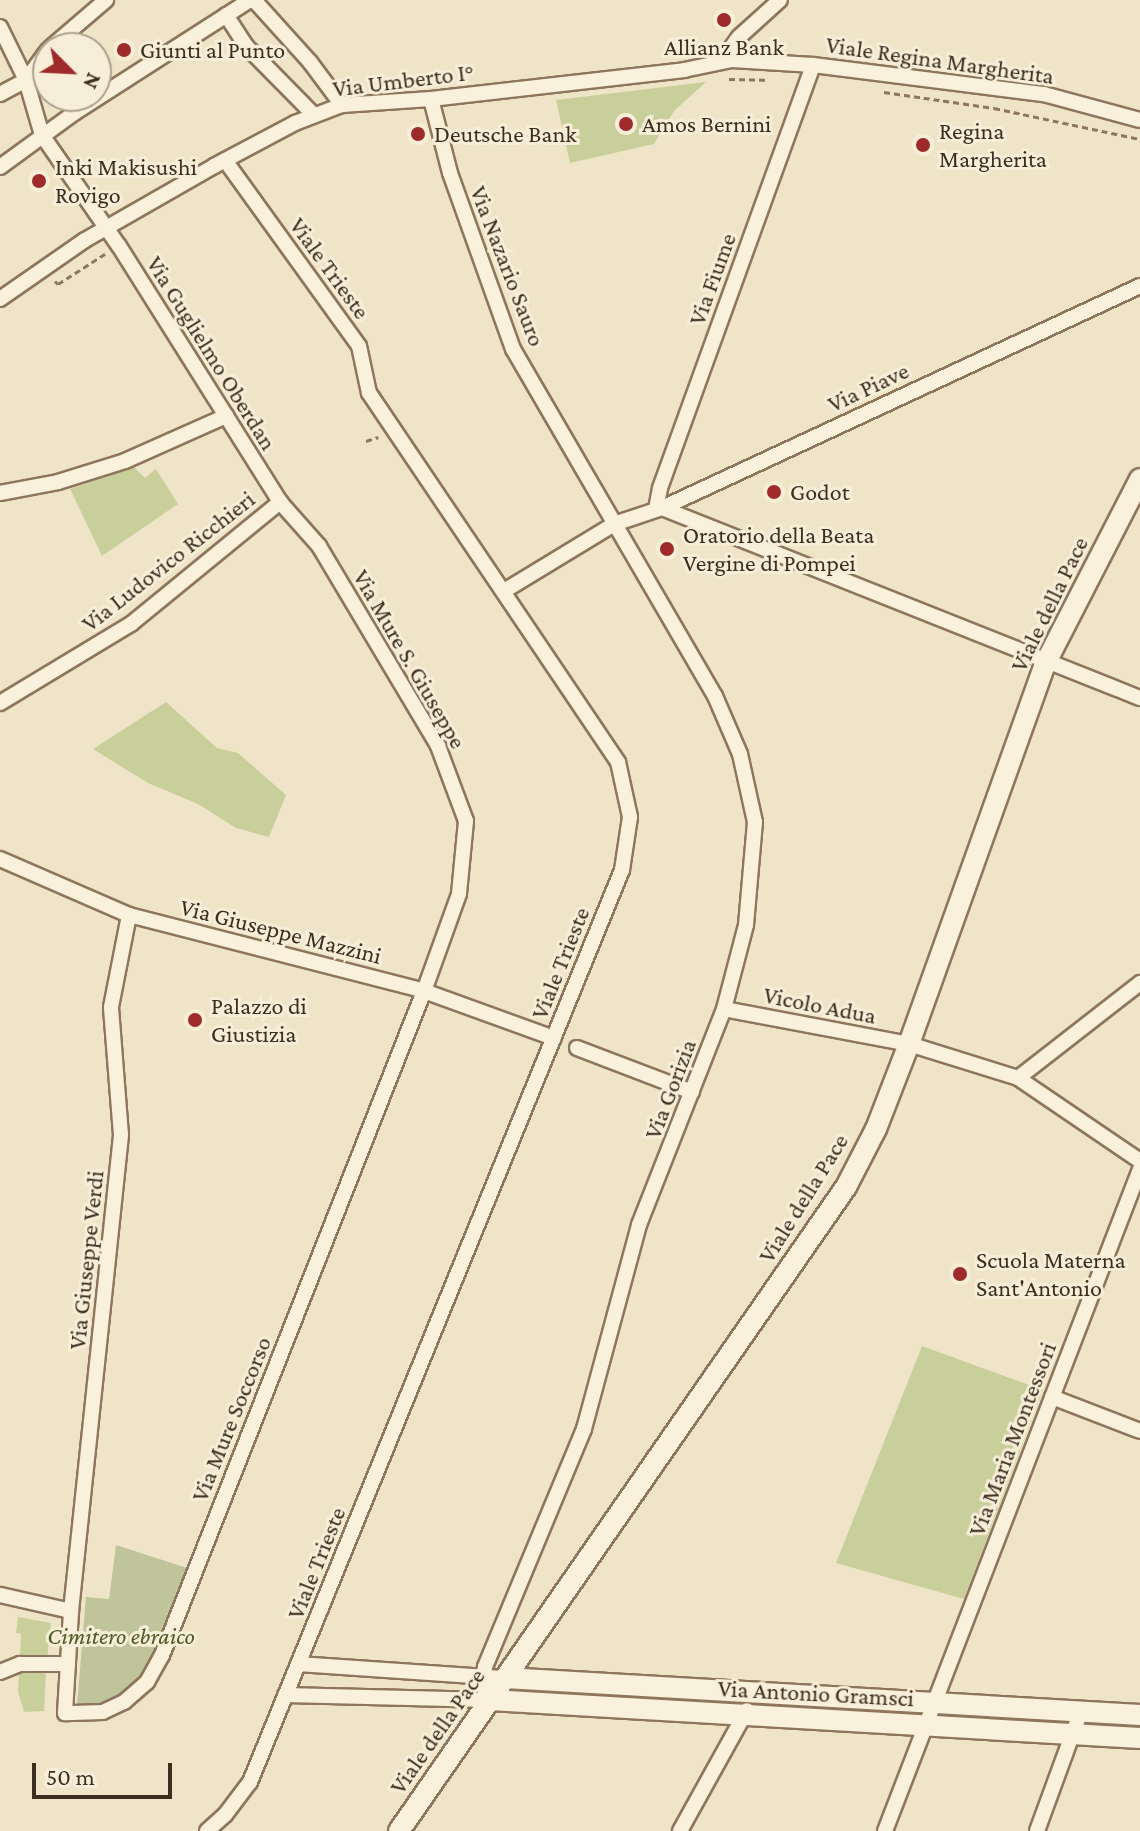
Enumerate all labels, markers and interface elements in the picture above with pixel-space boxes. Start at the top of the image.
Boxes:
marker: Allianz Bank [715,11,733,29]
street label: Viale Regina Margherita [824,30,1056,90]
north arrow [32,32,112,112]
place label: Allianz Bank [664,33,784,61]
place label: Giunti al Punto [140,36,285,64]
marker: Giunti al Punto [115,41,133,59]
street label: Via Umberto I° [331,57,475,103]
text: N [78,69,107,93]
place label: Amos Bernini [642,110,771,138]
marker: Amos Bernini [617,115,635,133]
place label: Regina Margherita [939,117,1047,173]
place label: Deutsche Bank [434,120,577,148]
marker: Deutsche Bank [409,125,427,143]
marker: Regina Margherita [914,136,932,154]
place label: Inki Makisushi Rovigo [55,153,197,209]
marker: Inki Makisushi Rovigo [30,172,48,190]
street label: Via Nazario Sauro [464,182,552,350]
street label: Viale Trieste [284,212,376,324]
street label: Via Fiume [682,229,742,329]
street label: Via Guglielmo Oberdan [141,251,283,455]
street label: Via Piave [823,356,913,418]
place label: Godot [790,478,850,506]
marker: Godot [765,483,783,501]
street label: Via Ludovico Ricchieri [76,484,260,638]
place label: Oratorio della Beata Vergine di Pompei [683,521,874,577]
street label: Viale della Pace [1004,532,1094,676]
marker: Oratorio della Beata Vergine di Pompei [658,540,676,558]
street label: Via Mure S. Giuseppe [347,564,473,754]
street label: Via Giuseppe Mazzini [177,892,385,970]
street label: Viale Trieste [525,903,595,1023]
street label: Vicolo Adua [761,980,879,1030]
place label: Palazzo di Giustizia [211,992,307,1048]
marker: Palazzo di Giustizia [186,1011,204,1029]
street label: Via Gorizia [638,1035,702,1143]
street label: Viale della Pace [752,1128,854,1268]
street label: Via Giuseppe Verdi [62,1169,110,1351]
place label: Scuola Materna Sant'Antonio [976,1246,1126,1302]
marker: Scuola Materna Sant'Antonio [951,1265,969,1283]
street label: Via Mure Soccorso [185,1332,277,1506]
street label: Via Maria Montessori [962,1338,1062,1540]
street label: Viale Trieste [281,1503,351,1623]
park label: Cimitero ebraico [47,1622,195,1650]
street label: Viale della Pace [383,1663,491,1799]
street label: Via Antonio Gramsci [717,1673,915,1713]
scale bar [36,1747,176,1797]
text: 50 m [46,1763,95,1790]

